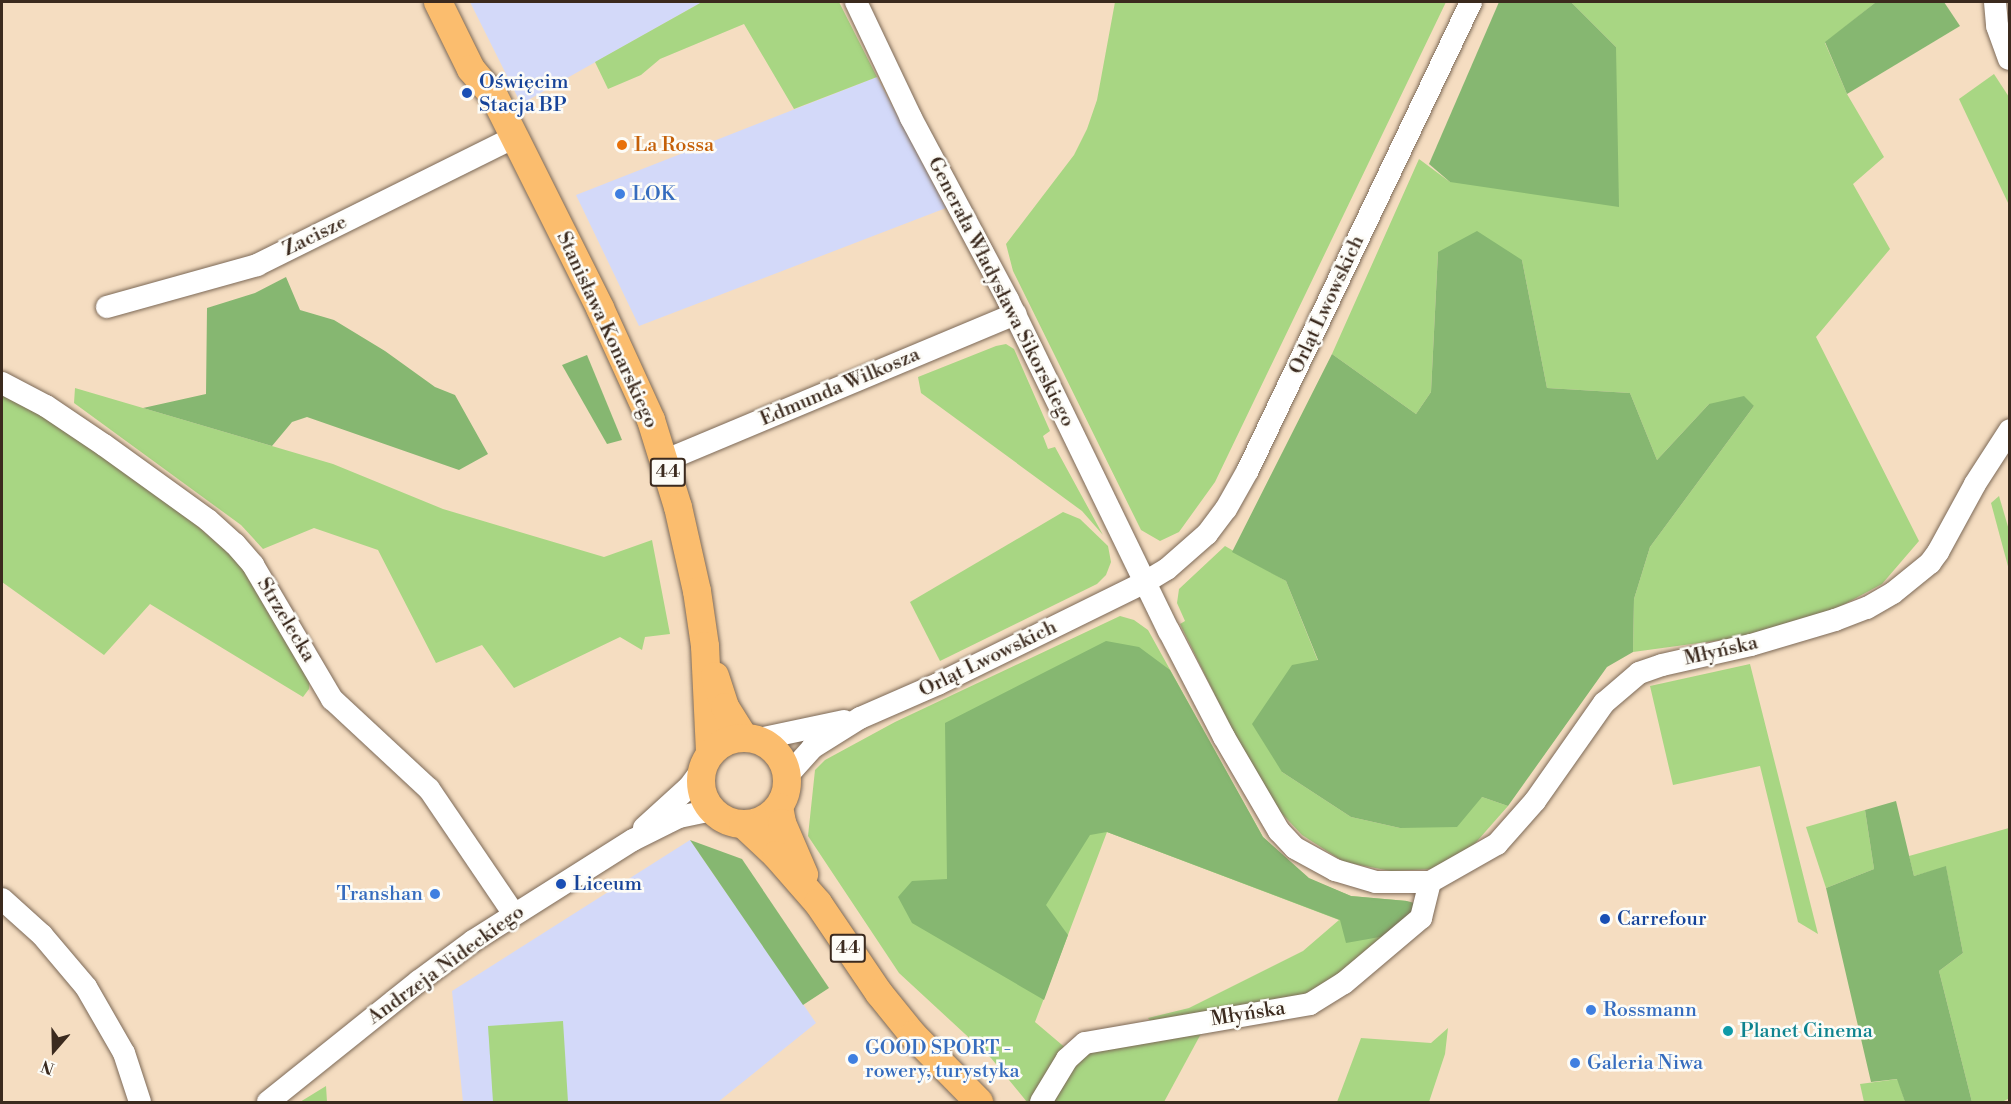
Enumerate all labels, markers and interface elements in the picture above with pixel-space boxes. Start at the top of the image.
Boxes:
place label: Oświęcim Stacja BP [479,70,568,117]
marker: Oświęcim Stacja BP [460,86,474,100]
place label: La Rossa [634,133,714,157]
marker: La Rossa [615,138,629,152]
street label: Generała Władysława Sikorskiego [922,153,1080,431]
place label: LOK [632,182,675,206]
marker: LOK [613,187,627,201]
street label: Zacisze [279,210,351,262]
street label: Stanisława Konarskiego [551,228,663,432]
street label: Orląt Lwowskich [1284,232,1370,378]
street label: Edmunda Wilkosza [756,342,924,432]
road number: 44 [648,457,688,487]
street label: Strzelecka [251,573,321,667]
street label: Orląt Lwowskich [915,615,1061,703]
street label: Młyńska [1682,631,1760,671]
place label: Liceum [573,872,642,896]
marker: Liceum [554,877,568,891]
place label: Transhan [336,882,423,906]
marker: Transhan [428,887,442,901]
street label: Andrzeja Nideckiego [363,900,529,1030]
place label: Carrefour [1617,907,1707,931]
marker: Carrefour [1598,912,1612,926]
road number: 44 [828,933,868,963]
street label: Młyńska [1209,996,1287,1032]
place label: Rossmann [1603,998,1697,1022]
marker: Rossmann [1584,1003,1598,1017]
place label: Planet Cinema [1740,1019,1873,1043]
north arrow [24,1020,84,1080]
marker: Planet Cinema [1721,1024,1735,1038]
place label: GOOD SPORT - rowery, turystyka [865,1036,1020,1083]
place label: Galeria Niwa [1587,1051,1703,1075]
marker: GOOD SPORT - rowery, turystyka [846,1052,860,1066]
text: N [38,1055,57,1078]
marker: Galeria Niwa [1568,1056,1582,1070]

